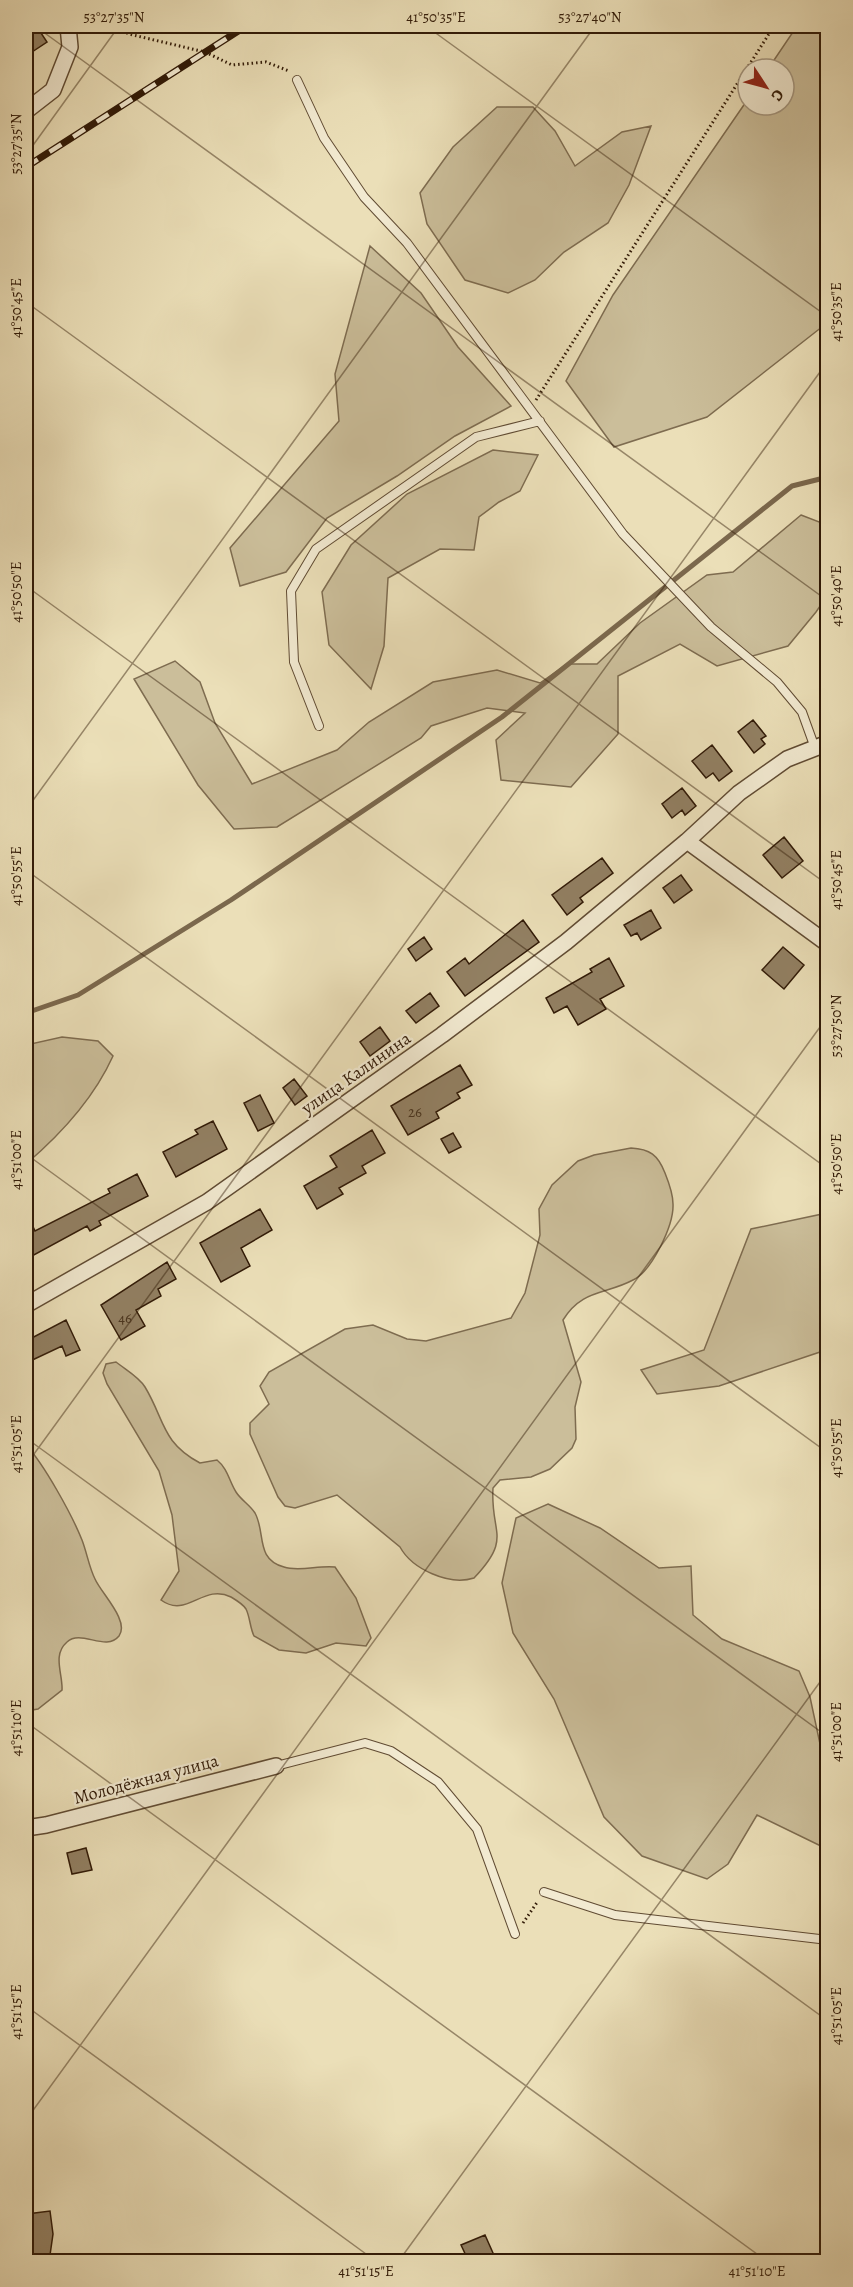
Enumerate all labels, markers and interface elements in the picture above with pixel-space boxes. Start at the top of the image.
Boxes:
text: 53°27'35"N [83,7,145,27]
text: 41°50'35"E [406,7,466,27]
text: 53°27'40"N [558,7,622,27]
north arrow [736,57,796,117]
text: С [765,85,789,106]
text: 53°27'35"N [6,113,26,175]
text: 41°50'45"E [6,278,26,338]
text: 41°50'35"E [826,282,846,342]
text: 41°50'50"E [6,561,26,623]
text: 41°50'40"E [826,565,846,627]
text: 41°50'55"E [6,846,26,906]
text: 41°50'45"E [826,850,846,910]
text: 53°27'50"N [826,994,846,1058]
street label: улица Калинина [296,1026,416,1120]
house number: 26 [408,1102,422,1122]
text: 41°51'00"E [6,1130,26,1190]
text: 41°50'50"E [826,1133,846,1195]
house number: 46 [118,1308,132,1328]
text: 41°51'05"E [6,1415,26,1473]
text: 41°50'55"E [826,1418,846,1478]
text: 41°51'10"E [6,1699,26,1757]
text: 41°51'00"E [826,1702,846,1762]
street label: Молодёжная улица [71,1748,222,1810]
text: 41°51'15"E [6,1984,26,2040]
text: 41°51'05"E [826,1987,846,2045]
text: 41°51'15"E [338,2261,394,2281]
text: 41°51'10"E [728,2261,786,2281]

